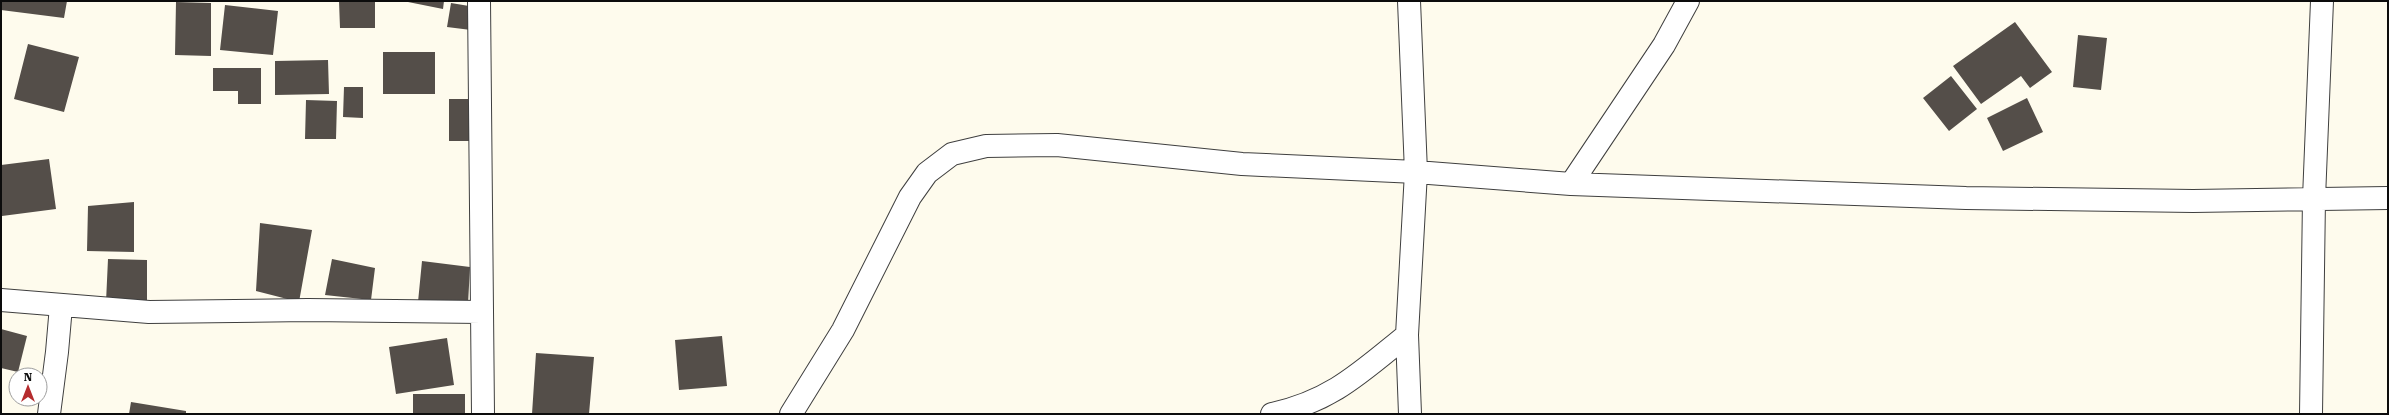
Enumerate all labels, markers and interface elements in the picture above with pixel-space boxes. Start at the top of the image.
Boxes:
north arrow [8,367,48,407]
text: N [24,371,33,384]

